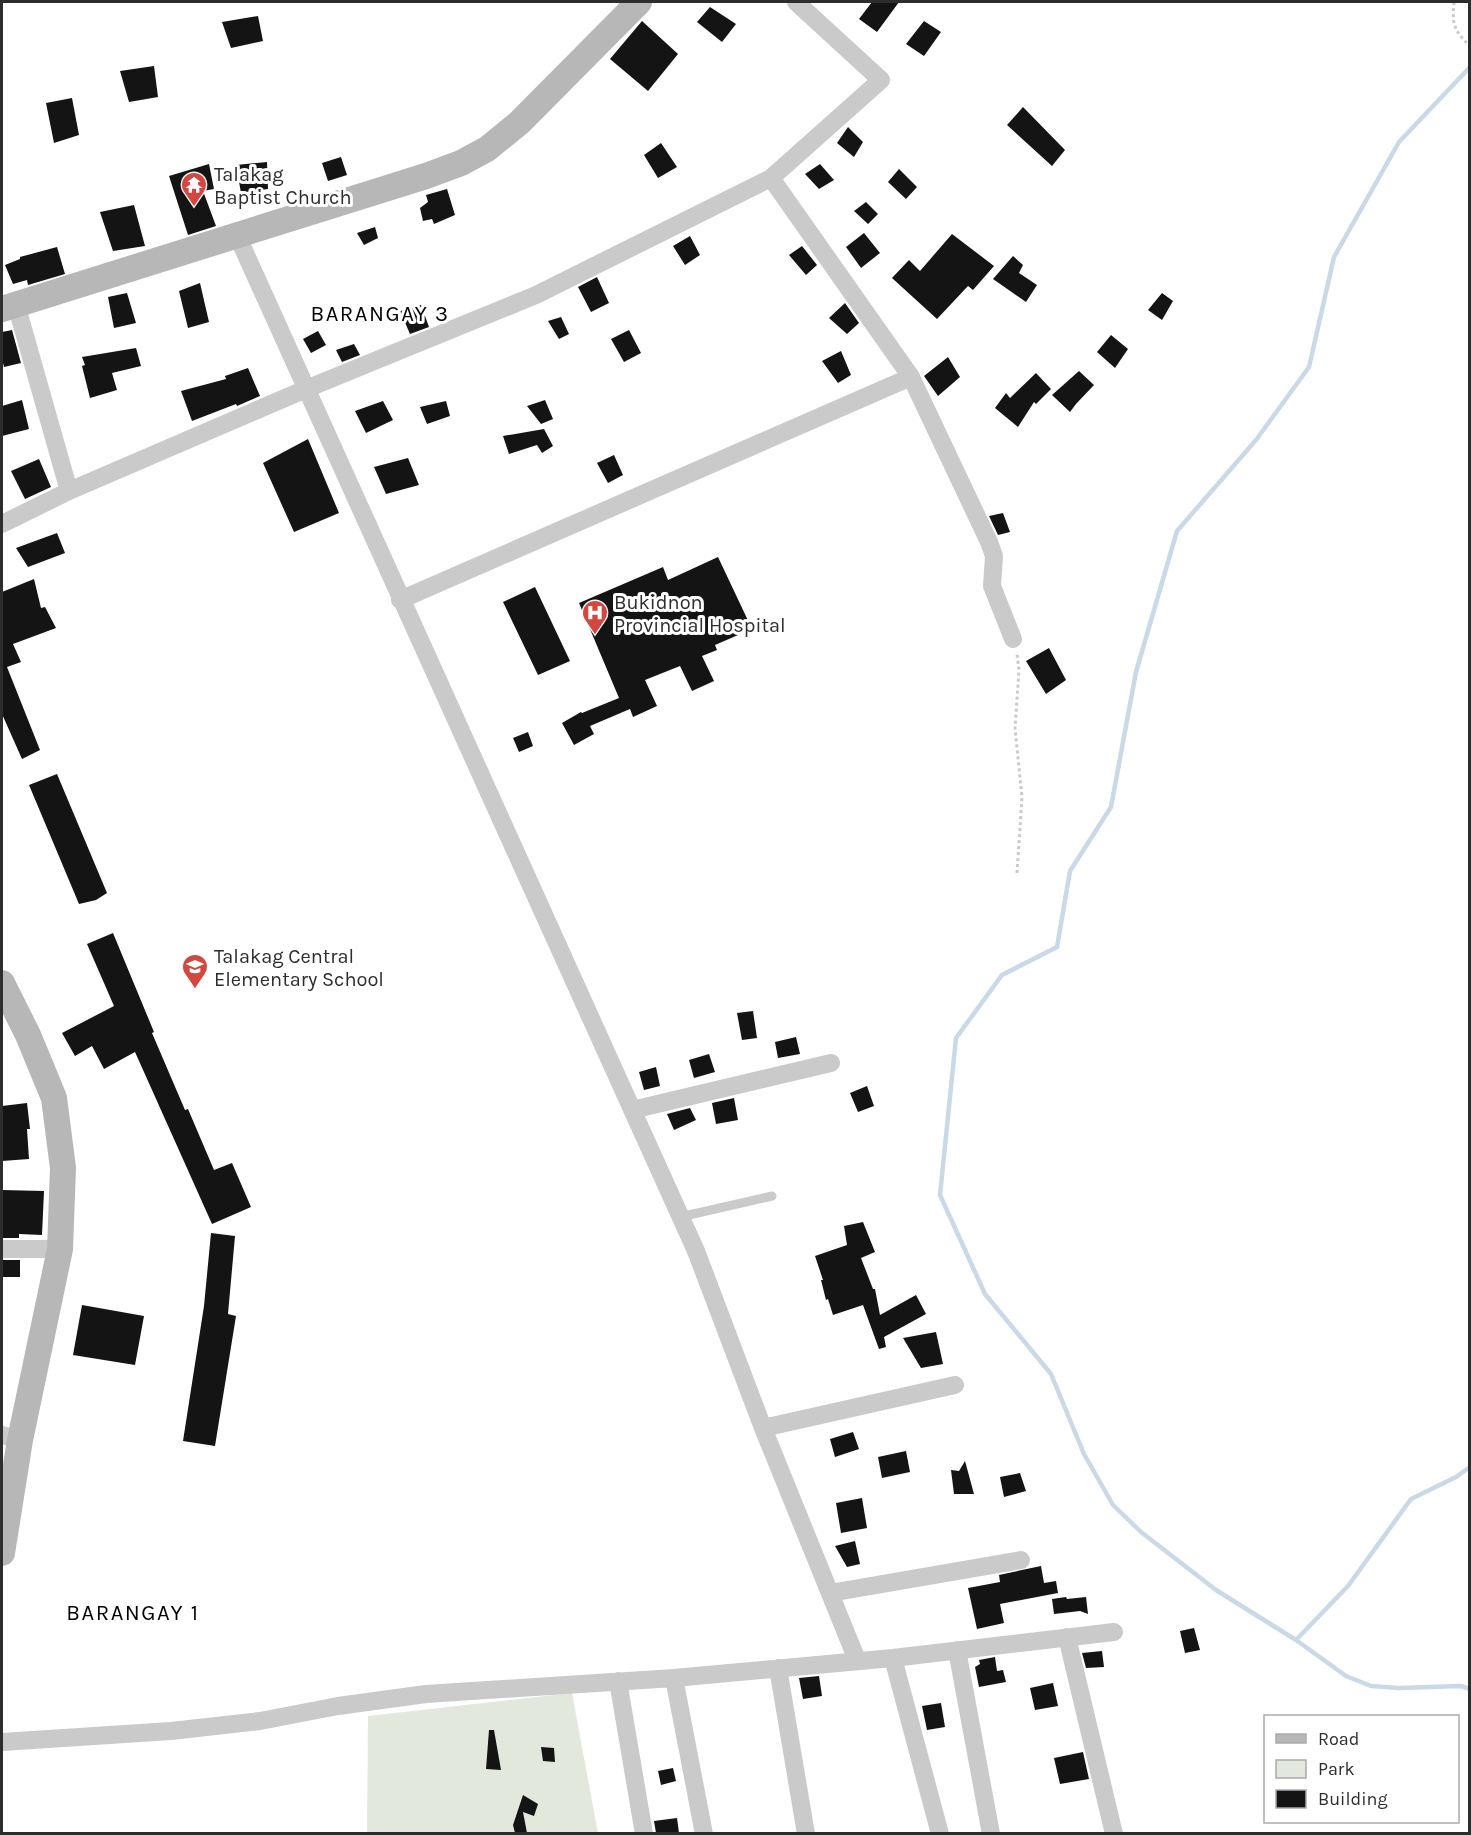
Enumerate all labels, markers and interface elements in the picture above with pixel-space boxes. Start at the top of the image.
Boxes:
place label: Talakag Baptist Church [214,163,351,209]
temple icon: Talakag Baptist Church [179,170,209,208]
district label: BARANGAY 3 [311,301,450,327]
place label: Bukidnon Provincial Hospital [614,591,786,637]
hospital icon: Bukidnon Provincial Hospital [580,598,610,636]
place label: Talakag Central Elementary School [214,945,384,991]
school or university icon: Talakag Central Elementary School [180,952,210,990]
district label: BARANGAY 1 [66,1600,200,1626]
legend [1264,1715,1459,1823]
text: Road [1318,1728,1359,1750]
text: Park [1318,1758,1355,1780]
text: Building [1318,1788,1388,1810]

